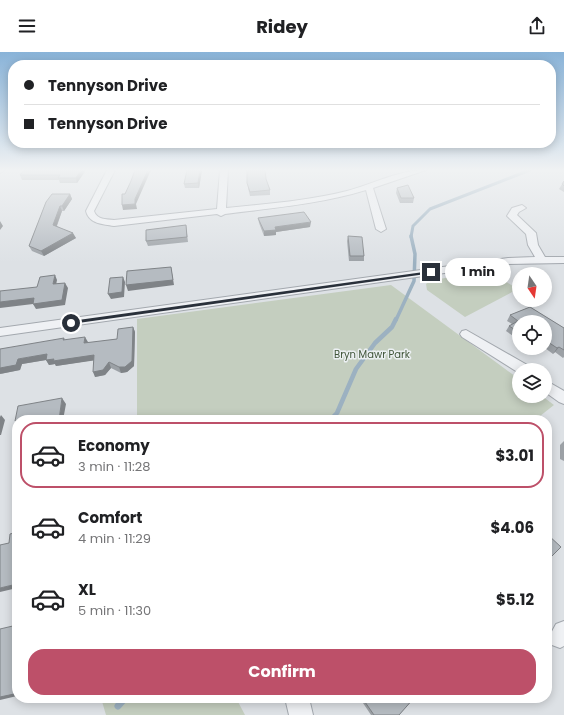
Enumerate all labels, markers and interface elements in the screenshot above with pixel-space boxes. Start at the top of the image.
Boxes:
text: Ridey [256,14,308,39]
icon: menu [16,15,38,37]
icon: share [526,15,548,37]
text: Tennyson Drive [48,75,167,96]
text: Tennyson Drive [48,113,167,134]
callout: 1 min [445,258,511,286]
text: 1 min [461,262,495,281]
route end [422,263,440,281]
north arrow [512,267,552,307]
map controls [512,267,552,403]
route start [62,314,80,332]
button: locate [512,315,552,355]
park label: Bryn Mawr Park [334,347,411,362]
button: layers [512,363,552,403]
text: Economy [78,435,150,456]
icon: car [30,437,66,473]
text: $3.01 [495,445,534,466]
text: 3 min · 11:28 [78,457,151,476]
text: Comfort [78,507,142,528]
icon: car [30,509,66,545]
text: $4.06 [490,517,534,538]
text: 4 min · 11:29 [78,529,151,548]
text: XL [78,579,96,600]
icon: car [30,581,66,617]
text: $5.12 [496,589,534,610]
text: 5 min · 11:30 [78,601,151,620]
button: Confirm [28,649,536,695]

